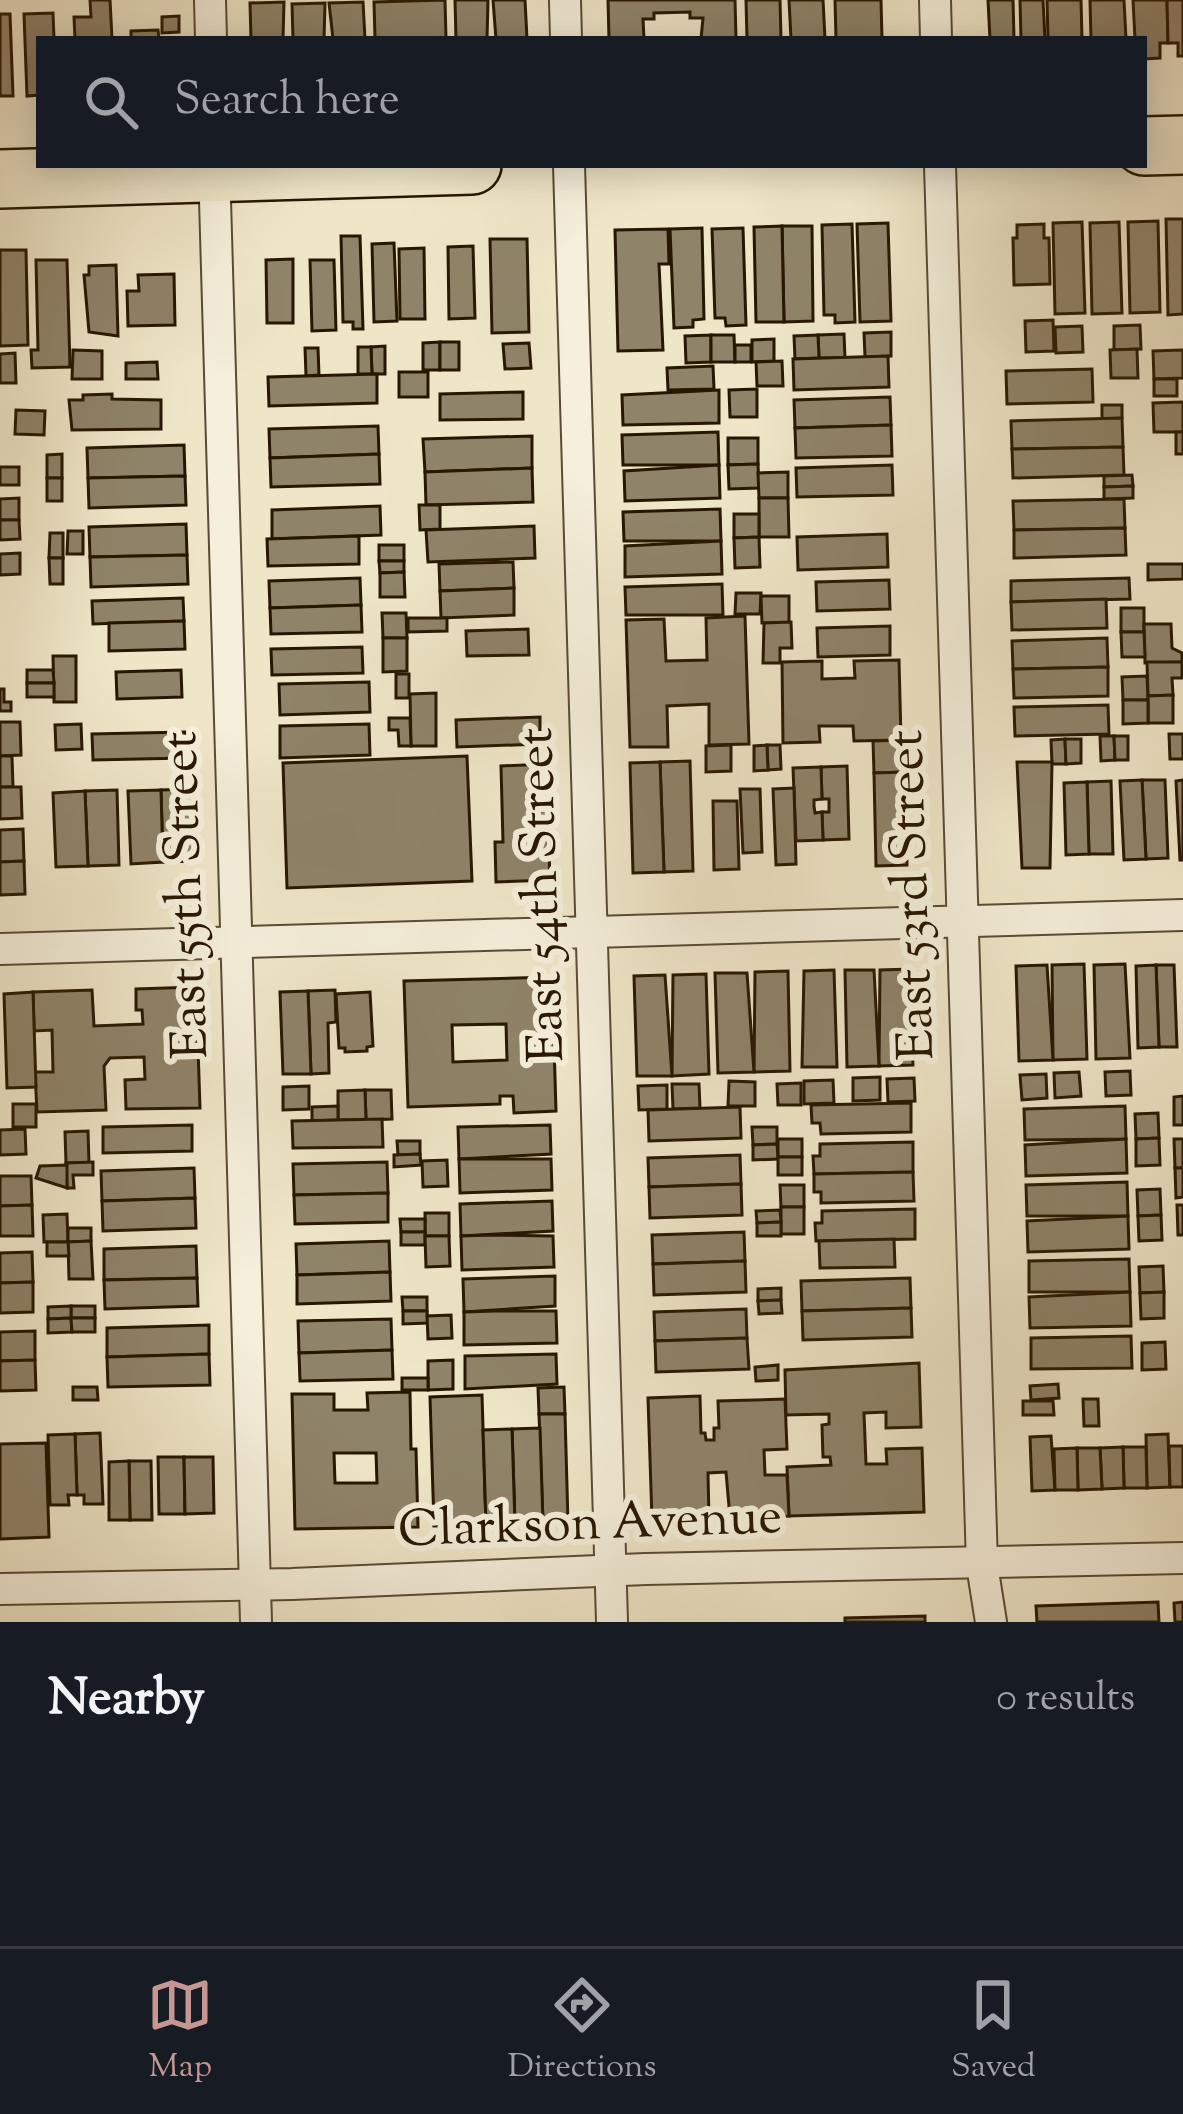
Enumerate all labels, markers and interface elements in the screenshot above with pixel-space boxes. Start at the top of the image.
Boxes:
search box [36,36,1147,168]
icon: search [78,69,144,135]
text: Search here [174,70,400,135]
street label: East 54th Street [502,726,586,1064]
street label: East 53rd Street [872,728,956,1062]
street label: East 55th Street [146,730,230,1060]
street label: Clarkson Avenue [397,1483,783,1569]
text: Nearby [48,1664,205,1737]
text: 0 results [996,1672,1135,1728]
tab: Map [147,1972,213,2092]
tab: Directions [508,1972,657,2092]
tab: Saved [951,1972,1036,2092]

